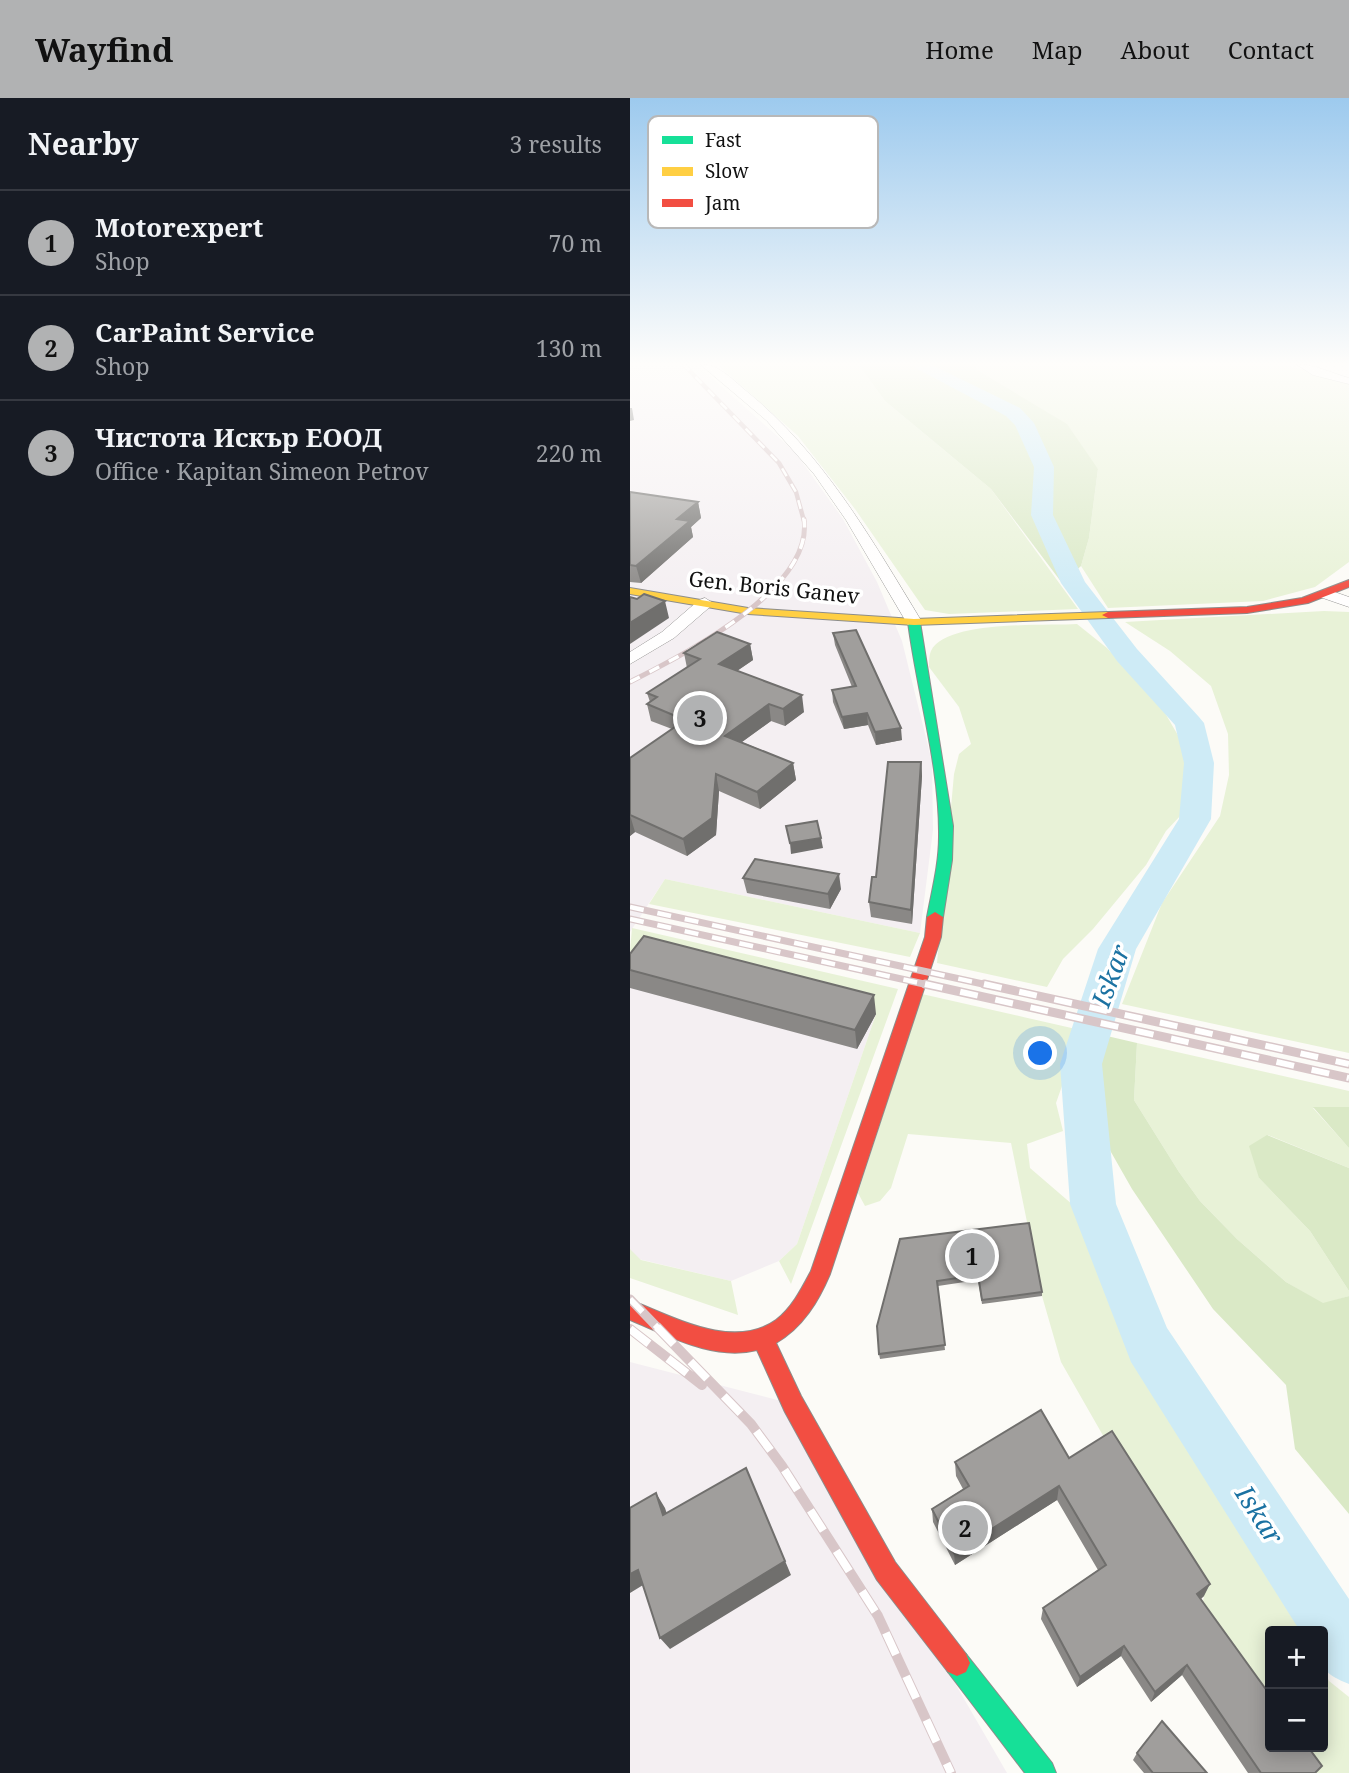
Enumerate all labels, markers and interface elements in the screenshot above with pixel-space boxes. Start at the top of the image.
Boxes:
text: Wayfind [35,27,174,72]
text: Home [925,33,994,66]
text: Map [1032,33,1083,66]
text: About [1121,33,1190,66]
text: Contact [1228,33,1314,66]
legend [648,116,878,228]
text: Nearby [28,123,139,164]
text: Fast [705,127,742,153]
text: 3 results [509,128,602,160]
text: Slow [705,158,749,184]
text: Jam [704,190,740,216]
text: Motorexpert [95,209,263,245]
text: 1 [45,227,58,259]
text: 70 m [549,227,602,259]
text: Shop [95,245,150,277]
text: CarPaint Service [95,314,315,350]
text: 2 [45,332,58,364]
text: 130 m [536,332,602,364]
text: Shop [95,350,150,382]
text: Чистота Искър ЕООД [95,419,382,455]
text: 3 [45,437,58,469]
text: 220 m [536,437,602,469]
text: Office · Kapitan Simeon Petrov [95,455,429,487]
street label: Gen. Boris Ganev [687,564,862,610]
pin: 3 [677,692,723,744]
water label: Iskar [1082,939,1138,1013]
your location [1023,1036,1057,1070]
pin: 1 [949,1230,995,1282]
water label: Iskar [1227,1477,1293,1552]
pin: 2 [942,1502,988,1554]
map controls [1265,1626,1328,1752]
button: + [1265,1626,1328,1689]
button: − [1265,1689,1328,1752]

